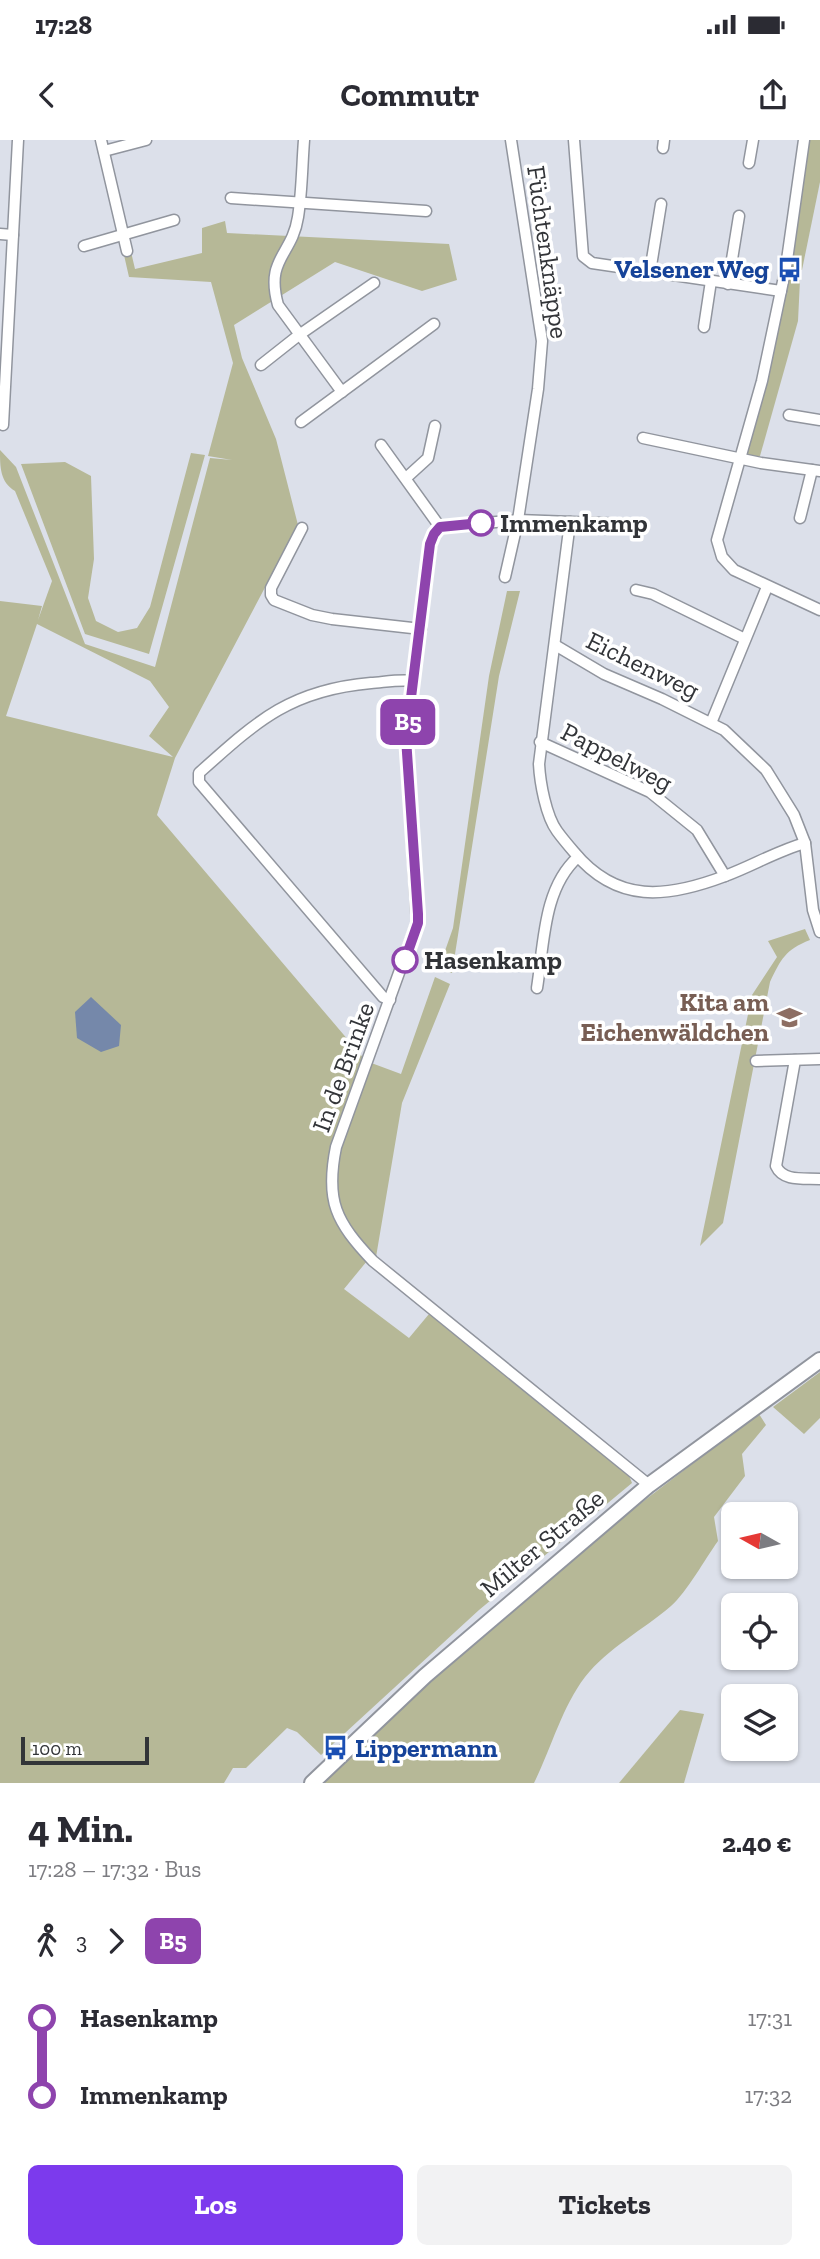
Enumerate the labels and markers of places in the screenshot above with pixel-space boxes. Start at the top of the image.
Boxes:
place label: Velsener Weg [614,253,769,285]
bus stop icon: Velsener Weg [775,255,803,283]
place label: Immenkamp [500,507,648,539]
marker: Immenkamp [468,510,494,536]
place label: Hasenkamp [424,944,562,976]
marker: Hasenkamp [392,947,418,973]
place label: Kita am Eichenwäldchen [580,986,770,1048]
school or university icon: Kita am Eichenwäldchen [775,1003,803,1031]
place label: Lippermann [355,1732,498,1764]
bus stop icon: Lippermann [321,1734,349,1762]

